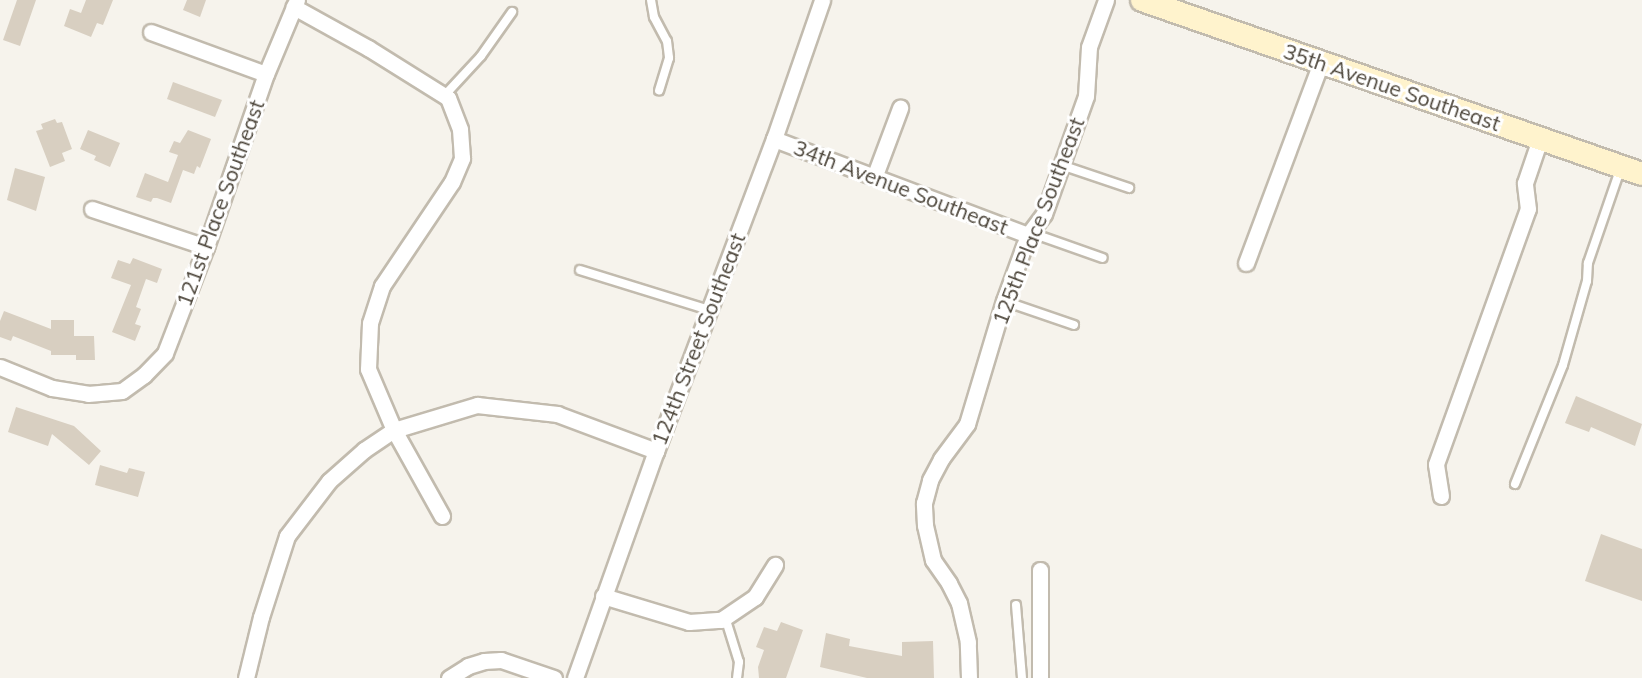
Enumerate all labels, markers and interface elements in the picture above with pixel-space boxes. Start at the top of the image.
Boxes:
street label: 35th Avenue Southeast [1280,38,1504,136]
street label: 121st Place Southeast [171,96,269,310]
street label: 125th Place Southeast [987,114,1089,328]
street label: 34th Avenue Southeast [790,134,1012,240]
street label: 124th Street Southeast [646,229,750,449]

